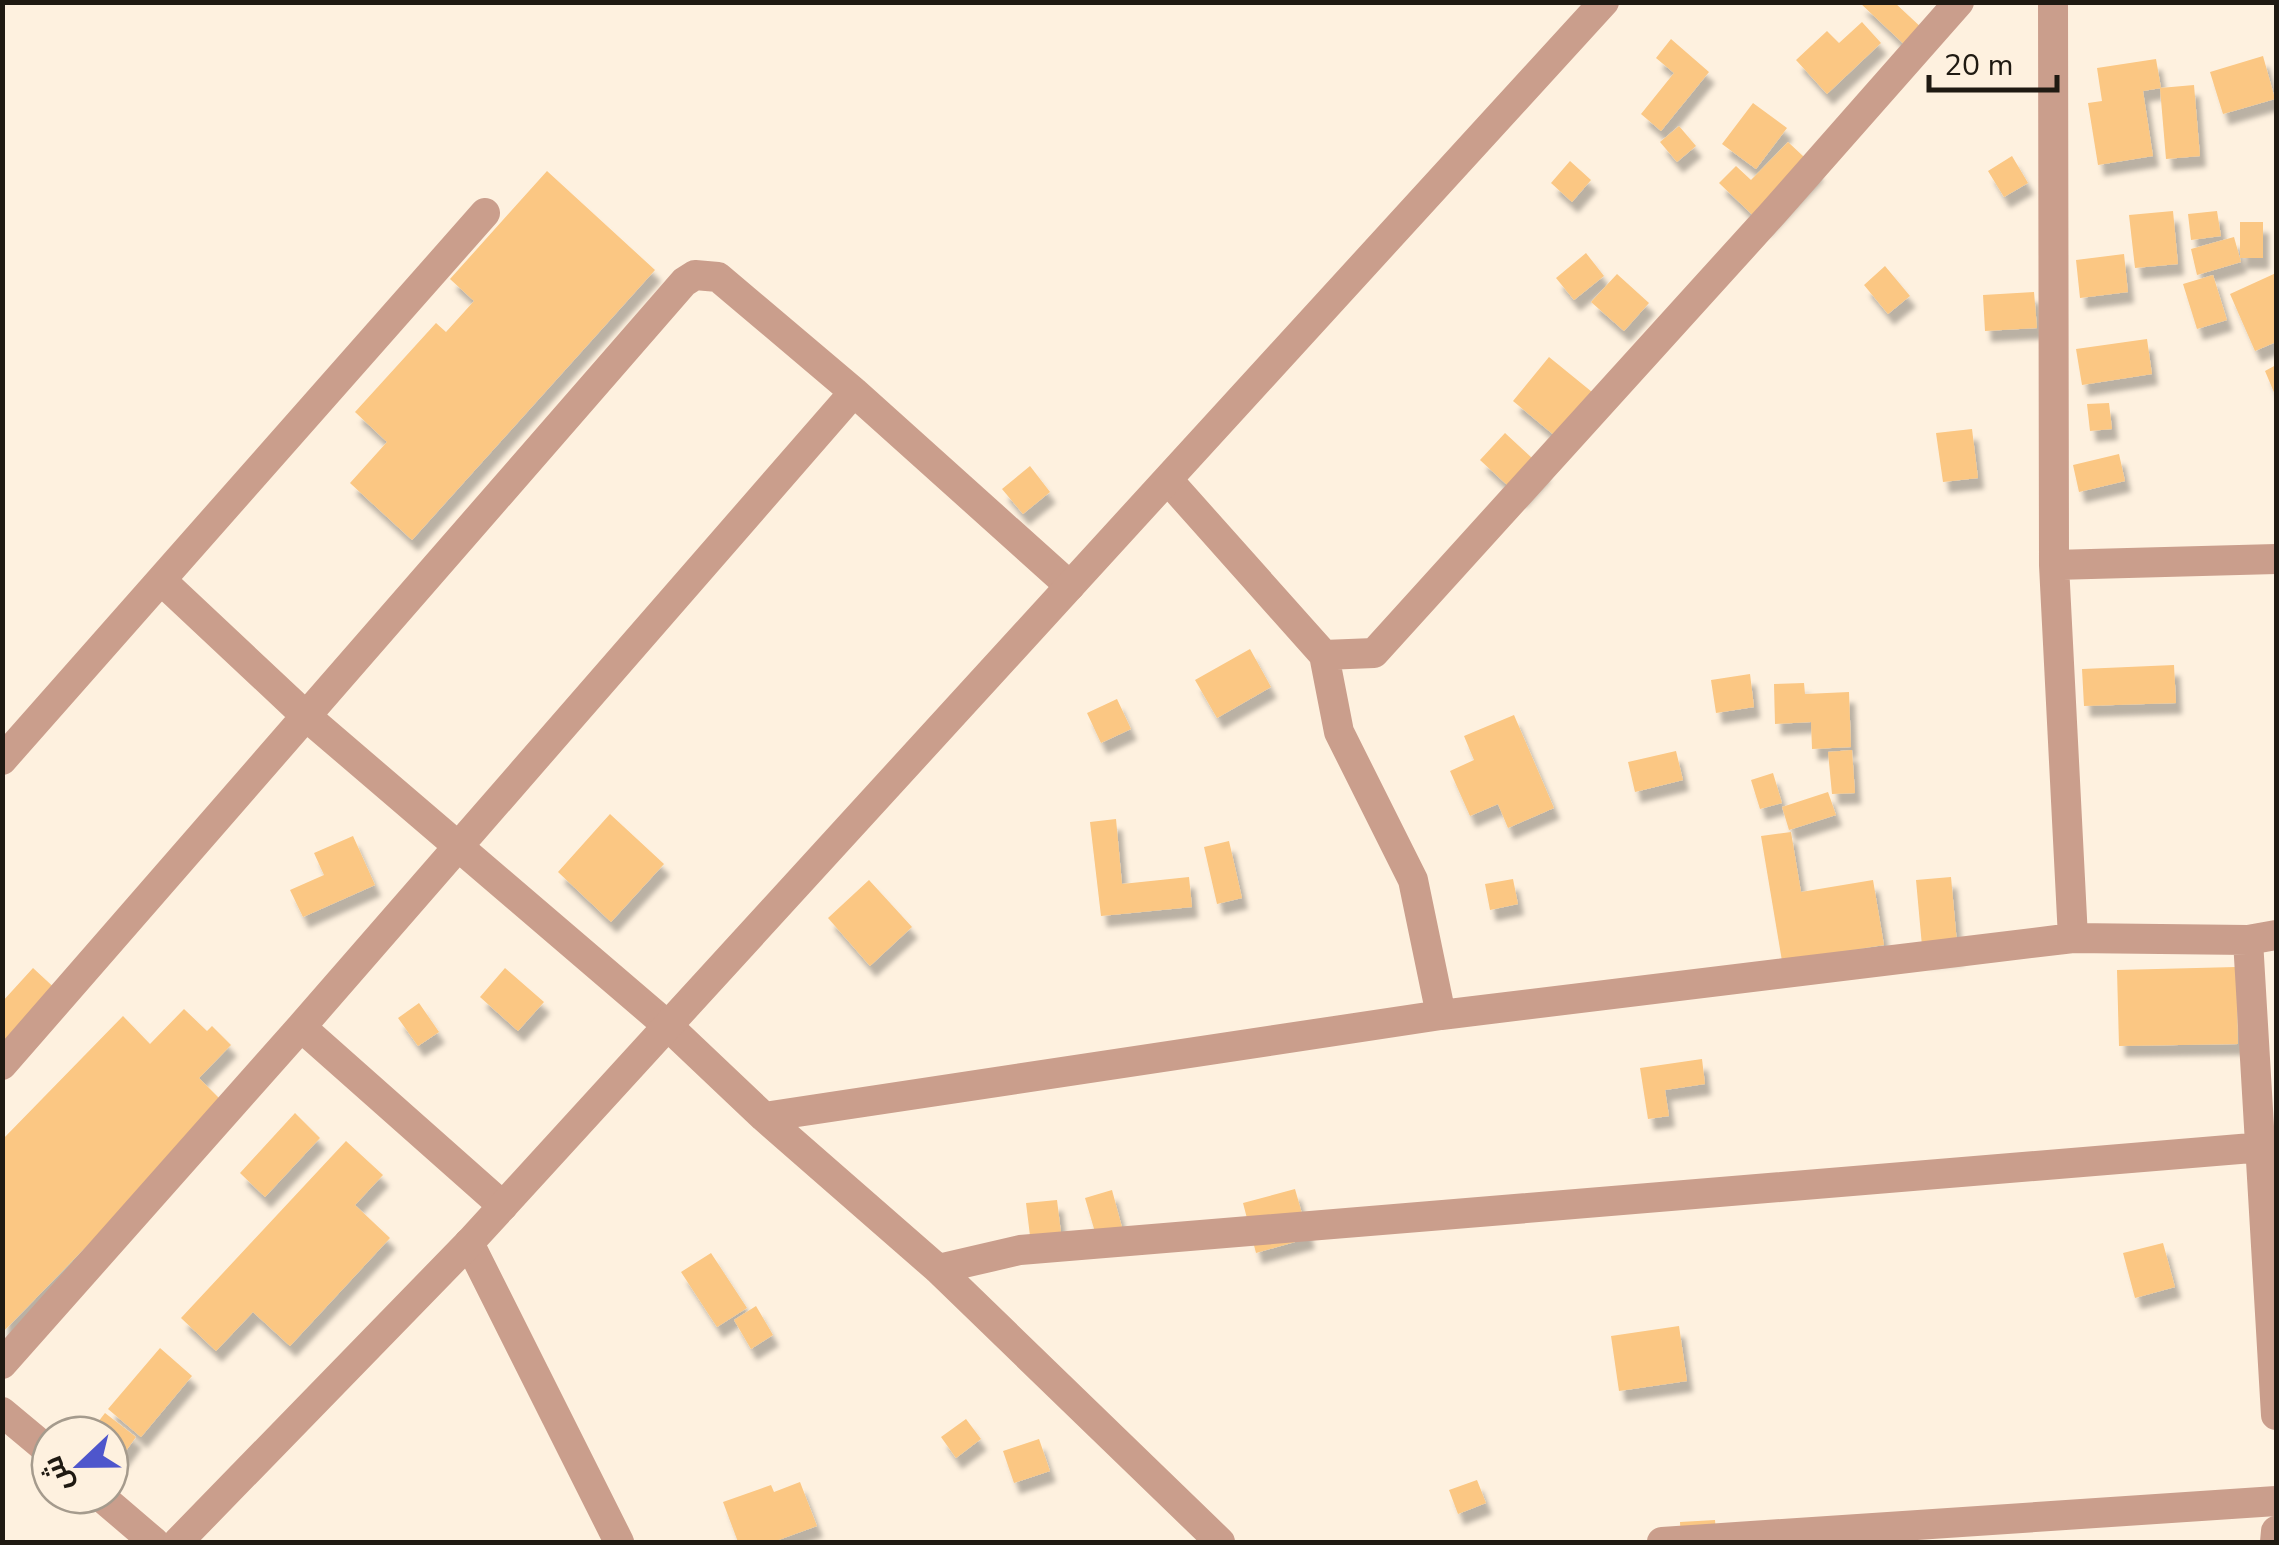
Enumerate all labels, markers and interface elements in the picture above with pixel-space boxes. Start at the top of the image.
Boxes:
scale bar [1929,30,2056,92]
text: 20 m [1944,45,2013,86]
north arrow [30,1415,130,1515]
text: ش [33,1450,82,1498]

